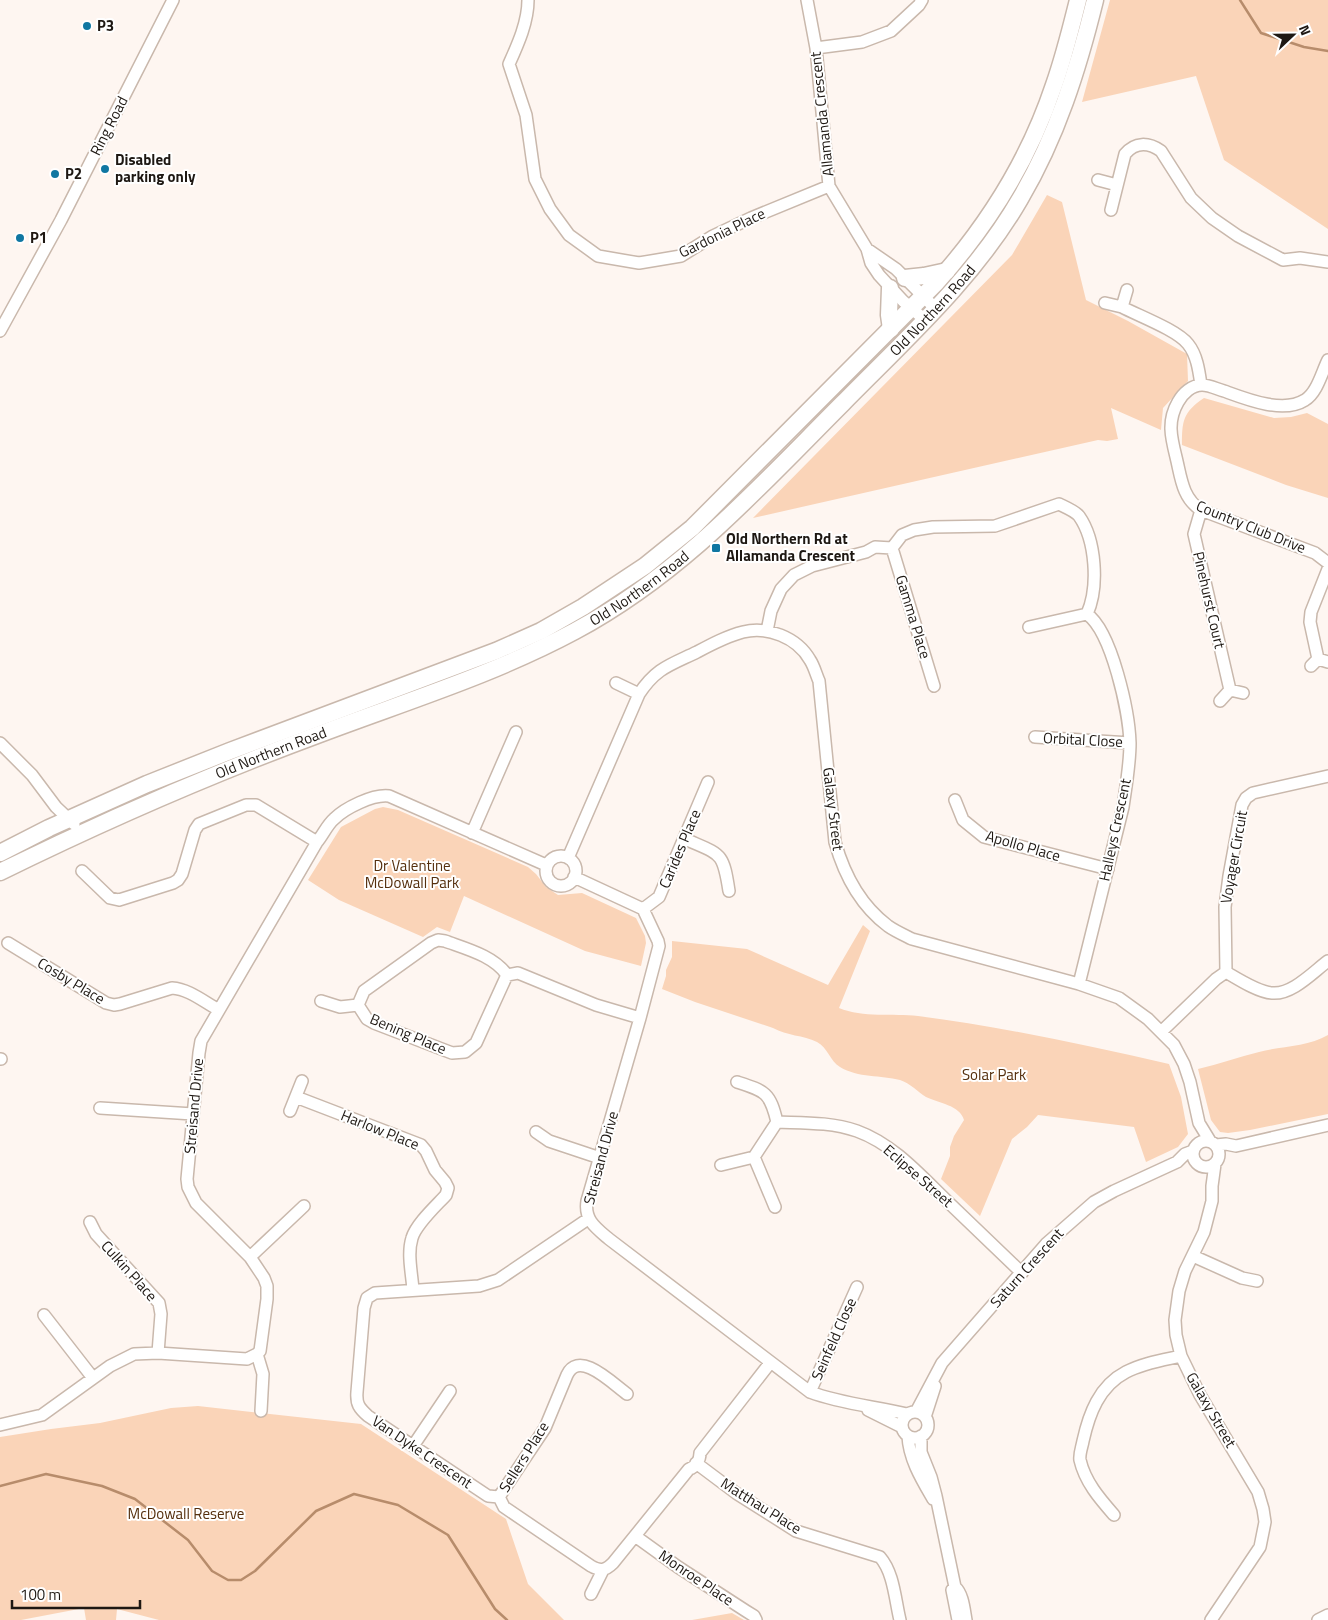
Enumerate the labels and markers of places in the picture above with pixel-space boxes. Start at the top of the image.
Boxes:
place label: P3 [97,14,114,37]
marker: P3 [81,20,93,32]
place label: Disabled parking only [115,148,196,188]
place label: P2 [65,162,82,185]
marker: Disabled parking only [99,163,111,175]
marker: P2 [49,168,61,180]
place label: P1 [30,226,47,249]
marker: P1 [14,232,26,244]
place label: Old Northern Rd at Allamanda Crescent [726,527,856,567]
marker: Old Northern Rd at Allamanda Crescent [710,542,722,554]

